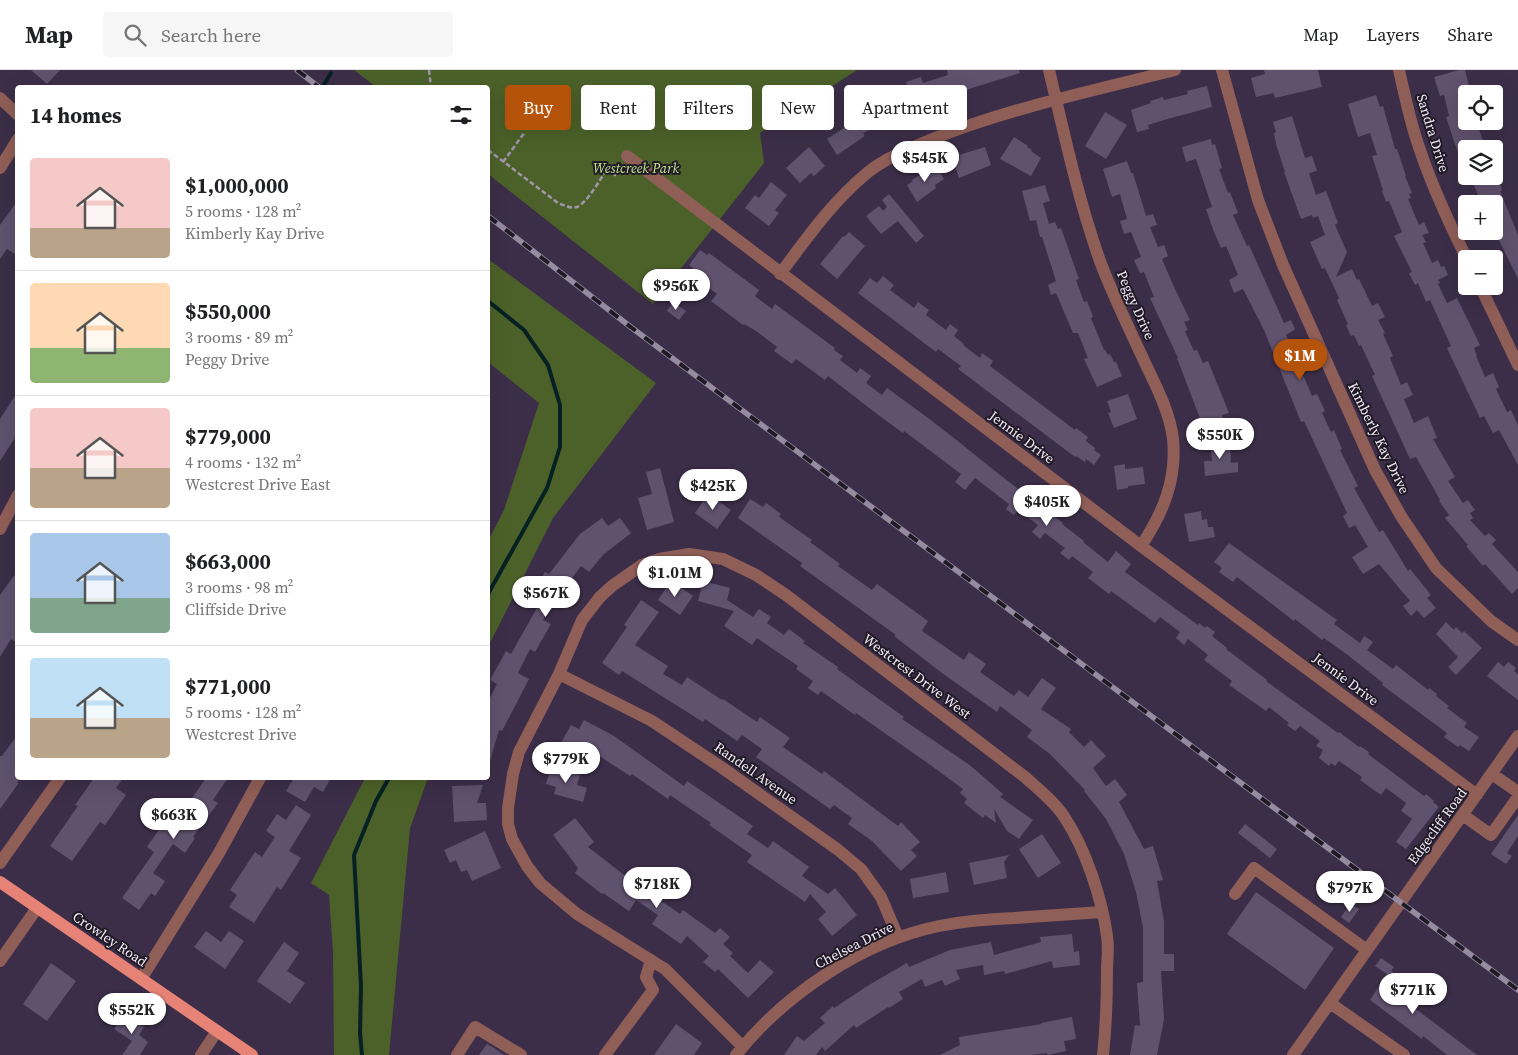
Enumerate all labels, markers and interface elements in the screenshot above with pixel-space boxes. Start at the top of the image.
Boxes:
search box [103,12,453,57]
text: Map [25,18,73,51]
icon: search [121,21,149,49]
text: Search here [161,22,261,48]
text: Map [1303,22,1338,47]
text: Layers [1366,22,1419,47]
text: Share [1447,22,1493,47]
chip: Buy [505,85,571,130]
chip: Rent [581,85,655,130]
chip: Filters [665,85,752,130]
chip: New [762,85,834,130]
chip: Apartment [844,85,967,130]
map controls [1458,85,1503,295]
button: locate [1458,85,1503,130]
street label: Sandra Drive [1412,92,1454,174]
text: 14 homes [30,101,122,130]
icon: filters [447,101,475,129]
pin: $545K [890,140,960,183]
button: layers [1458,140,1503,185]
text: $545K [902,146,948,168]
park label: Westcreek Park [593,158,679,178]
text: $1,000,000 [185,171,289,200]
icon: home [70,178,130,238]
button: + [1458,195,1503,240]
text: 5 rooms · 128 m² [185,200,301,222]
text: Kimberly Kay Drive [185,222,324,244]
button: − [1458,250,1503,295]
street label: Peggy Drive [1112,267,1160,343]
pin: $956K [641,268,711,311]
text: $956K [653,274,699,296]
text: $550,000 [185,297,271,326]
icon: home [70,303,130,363]
text: 3 rooms · 89 m² [185,326,293,348]
pin: $1M [1276,338,1324,381]
text: $1M [1284,344,1316,366]
text: Peggy Drive [185,348,269,370]
street label: Kimberly Kay Drive [1343,379,1415,497]
street label: Jennie Drive [984,405,1059,468]
pin: $550K [1185,418,1255,460]
text: $779,000 [185,422,271,451]
text: $550K [1197,423,1243,445]
icon: home [70,428,130,488]
text: 4 rooms · 132 m² [185,451,301,473]
pin: $425K [678,468,748,511]
text: Westcrest Drive East [185,473,330,495]
text: $425K [690,474,736,496]
pin: $405K [1012,484,1082,527]
text: $405K [1024,490,1070,512]
text: $663,000 [185,547,271,576]
icon: home [70,553,130,613]
pin: $1.01M [634,556,716,598]
text: $1.01M [648,561,702,583]
text: 3 rooms · 98 m² [185,576,293,598]
pin: $567K [511,576,581,618]
text: $567K [523,581,569,603]
text: Cliffside Drive [185,598,286,620]
street label: Westcrest Drive West [859,629,976,724]
street label: Jennie Drive [1308,647,1383,710]
text: $771,000 [185,672,271,701]
icon: home [70,678,130,738]
text: 5 rooms · 128 m² [185,701,301,723]
text: Westcrest Drive [185,723,297,745]
street label: Randell Avenue [710,737,802,809]
pin: $779K [531,742,601,784]
text: $779K [543,747,589,769]
street label: Edgecliff Road [1403,784,1471,868]
pin: $663K [139,798,209,840]
text: $663K [151,803,197,825]
pin: $718K [622,866,692,909]
pin: $797K [1315,870,1385,913]
text: $718K [634,872,680,894]
text: $797K [1327,876,1373,898]
street label: Crowley Road [69,907,151,971]
street label: Chelsea Drive [811,917,897,973]
pin: $771K [1378,972,1448,1015]
text: $771K [1390,978,1436,1000]
pin: $552K [97,992,167,1035]
text: $552K [109,998,155,1020]

